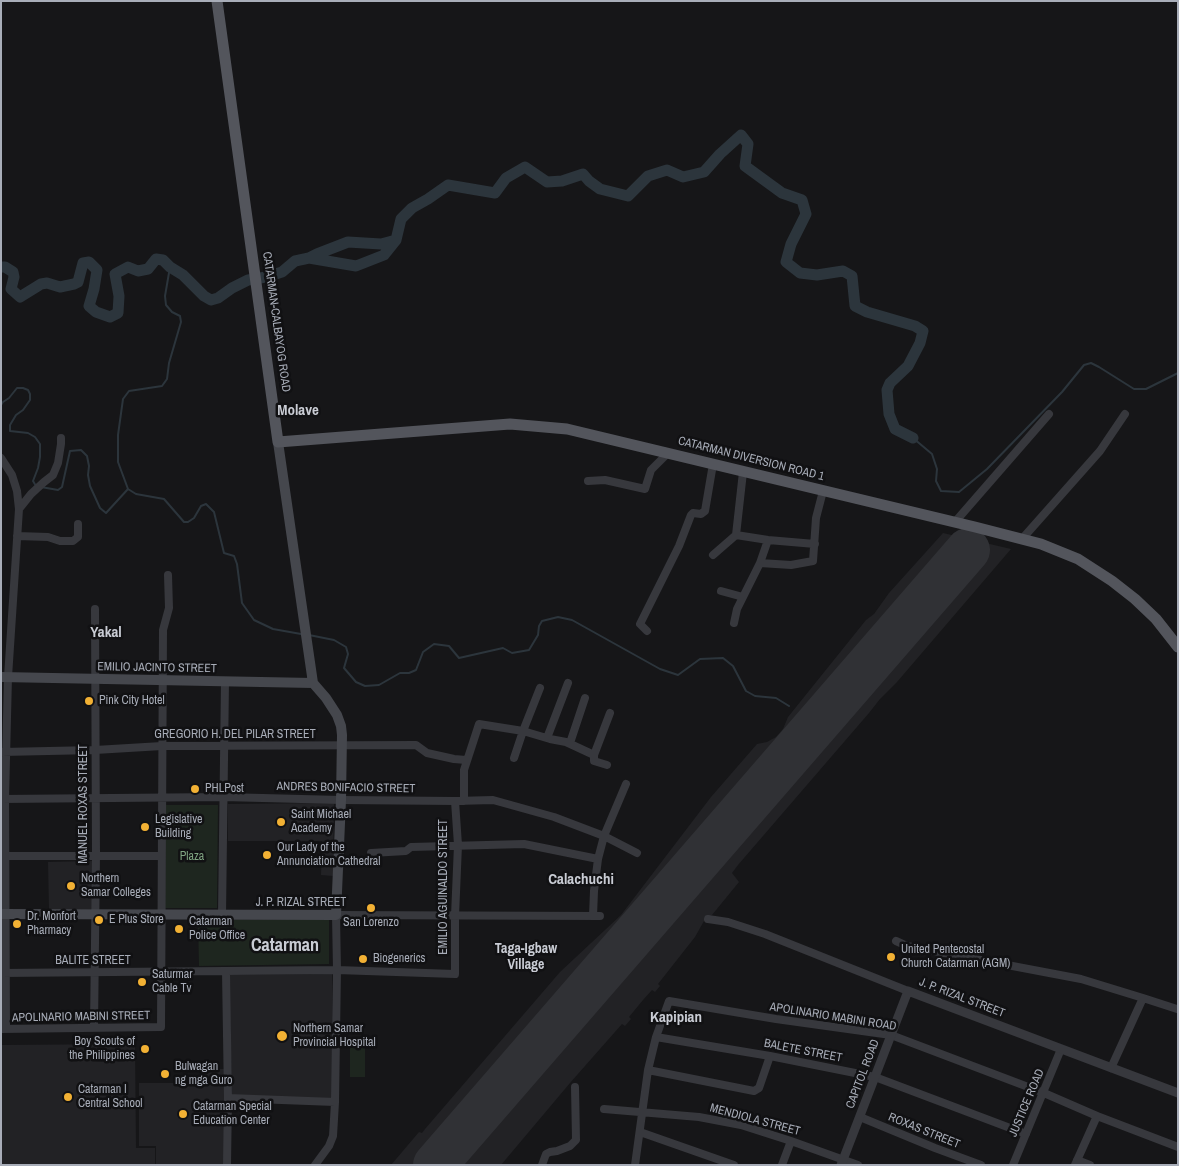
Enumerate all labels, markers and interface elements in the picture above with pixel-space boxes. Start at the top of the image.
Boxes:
street label: CATARMAN-CALBAYOG ROAD [259,251,293,393]
district label: Molave [277,402,319,420]
street label: CATARMAN DIVERSION ROAD 1 [676,434,826,484]
district label: Yakal [90,624,122,642]
street label: EMILIO JACINTO STREET [97,660,217,676]
place label: Pink City Hotel [99,694,165,708]
marker: Pink City Hotel [83,695,95,707]
street label: GREGORIO H. DEL PILAR STREET [154,728,316,742]
street label: MANUEL ROXAS STREET [77,744,91,864]
street label: ANDRES BONIFACIO STREET [276,780,416,796]
place label: PHLPost [205,782,244,796]
marker: PHLPost [189,783,201,795]
place label: Saint Michael Academy [291,808,351,836]
place label: Legislative Building [155,813,203,841]
marker: Saint Michael Academy [275,816,287,828]
street label: EMILIO AGUINALDO STREET [437,819,451,955]
marker: Legislative Building [139,821,151,833]
place label: Our Lady of the Annunciation Cathedral [277,841,380,869]
marker: Our Lady of the Annunciation Cathedral [261,849,273,861]
park label: Plaza [180,850,204,864]
district label: Calachuchi [548,871,614,889]
place label: Northern Samar Colleges [81,872,151,900]
marker: Northern Samar Colleges [65,880,77,892]
street label: J. P. RIZAL STREET [256,896,346,910]
marker: San Lorenzo [365,902,377,914]
place label: Dr. Monfort Pharmacy [27,910,76,938]
place label: E Plus Store [109,913,164,927]
marker: E Plus Store [93,914,105,926]
place label: Catarman Police Office [189,915,245,943]
place label: San Lorenzo [343,916,399,930]
marker: Dr. Monfort Pharmacy [11,918,23,930]
marker: Catarman Police Office [173,923,185,935]
district label: Catarman [251,935,319,957]
district label: Taga-Igbaw Village [495,941,557,974]
place label: United Pentecostal Church Catarman (AGM) [901,943,1010,971]
marker: United Pentecostal Church Catarman (AGM) [885,951,897,963]
place label: Biogenerics [373,952,426,966]
marker: Biogenerics [357,953,369,965]
street label: BALITE STREET [55,954,131,968]
place label: Saturmar Cable Tv [152,968,192,996]
street label: J. P. RIZAL STREET [917,975,1007,1021]
marker: Saturmar Cable Tv [136,976,148,988]
street label: APOLINARIO MABINI ROAD [769,1000,897,1034]
street label: APOLINARIO MABINI STREET [12,1009,150,1025]
district label: Kapipian [650,1009,702,1027]
place label: Northern Samar Provincial Hospital [293,1022,376,1050]
marker: Northern Samar Provincial Hospital [275,1029,289,1043]
place label: Boy Scouts of the Philippines [69,1035,135,1063]
street label: BALETE STREET [763,1036,843,1066]
street label: CAPITOL ROAD [843,1037,883,1111]
marker: Boy Scouts of the Philippines [139,1043,151,1055]
place label: Bulwagan ng mga Guro [175,1060,232,1088]
street label: JUSTICE ROAD [1006,1067,1048,1139]
marker: Bulwagan ng mga Guro [159,1068,171,1080]
place label: Catarman I Central School [78,1083,143,1111]
marker: Catarman I Central School [62,1091,74,1103]
place label: Catarman Special Education Center [193,1100,272,1128]
street label: MENDIOLA STREET [708,1101,802,1139]
marker: Catarman Special Education Center [177,1108,189,1120]
street label: ROXAS STREET [886,1110,962,1152]

